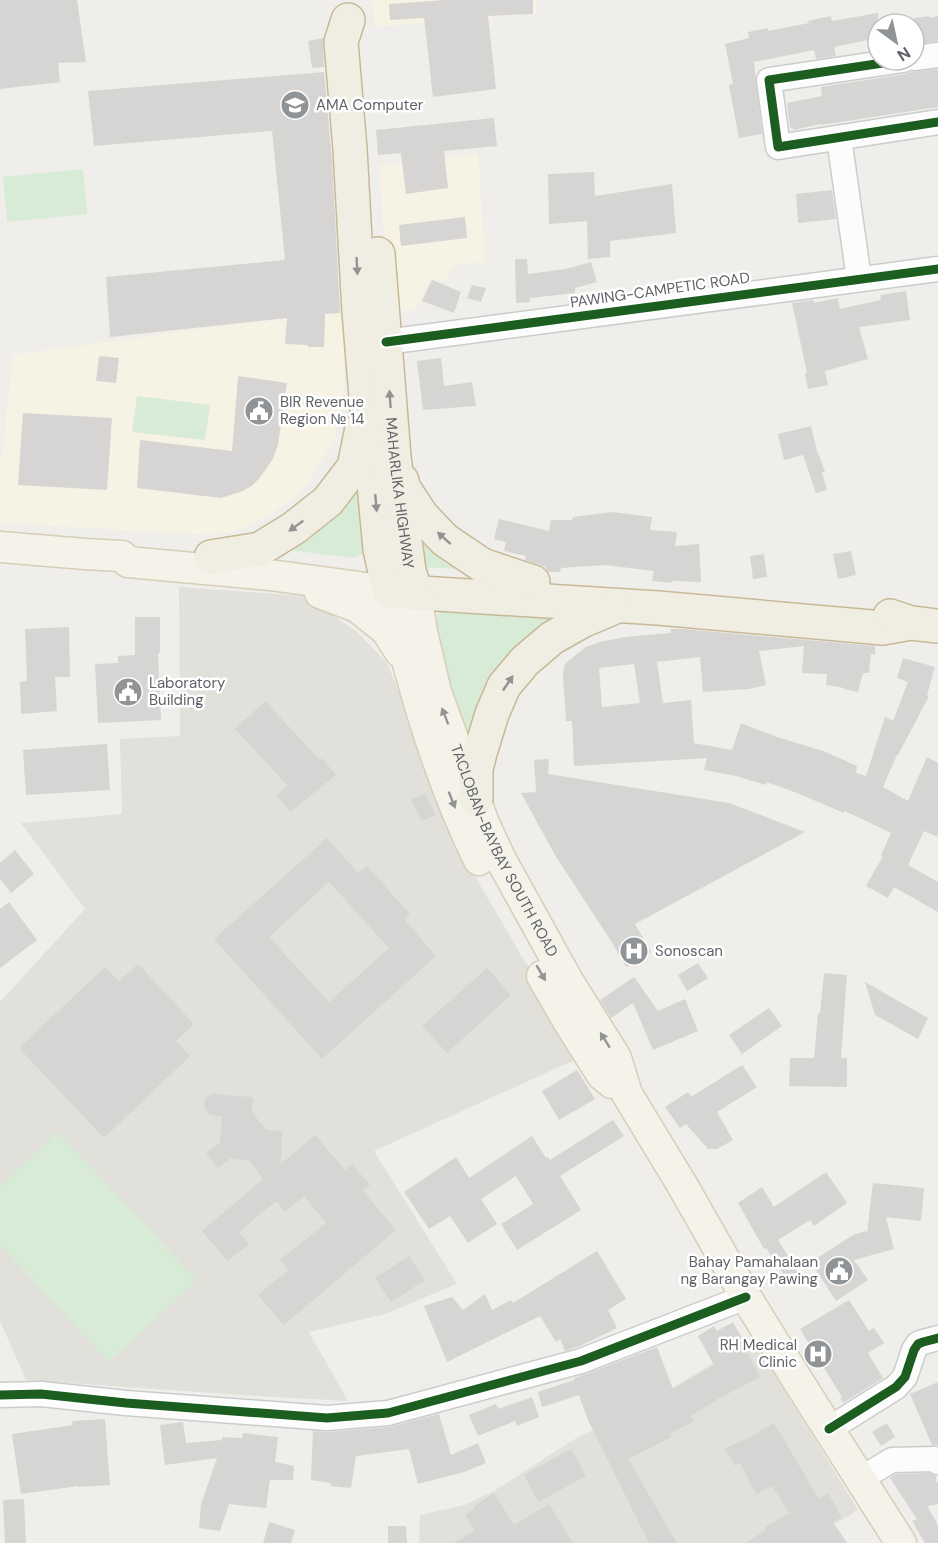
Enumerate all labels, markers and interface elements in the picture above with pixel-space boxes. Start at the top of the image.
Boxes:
north arrow [866,12,926,72]
text: N [893,42,915,66]
school or university icon: AMA Computer [279,89,311,121]
place label: AMA Computer [316,95,424,115]
one-way arrow [352,257,361,276]
street label: PAWING-CAMPETIC ROAD [569,267,751,313]
one-way arrow [385,389,395,408]
place label: BIR Revenue Region № 14 [280,392,364,429]
public building icon: BIR Revenue Region № 14 [243,395,275,427]
street label: MAHARLIKA HIGHWAY [381,417,419,570]
one-way arrow [371,493,381,512]
one-way arrow [289,520,305,532]
one-way arrow [437,532,452,545]
place label: Laboratory Building [149,673,226,710]
public building icon: Laboratory Building [112,676,144,708]
one-way arrow [502,676,514,692]
one-way arrow [439,707,449,725]
street label: TACLOBAN-BAYBAY SOUTH ROAD [446,742,563,960]
one-way arrow [448,791,457,809]
hospital icon: Sonoscan [618,935,650,967]
place label: Sonoscan [655,941,723,961]
one-way arrow [536,965,546,982]
one-way arrow [599,1033,611,1049]
place label: Bahay Pamahalaan ng Barangay Pawing [680,1252,818,1289]
public building icon: Bahay Pamahalaan ng Barangay Pawing [823,1255,855,1287]
place label: RH Medical Clinic [720,1335,797,1372]
hospital icon: RH Medical Clinic [802,1338,834,1370]

